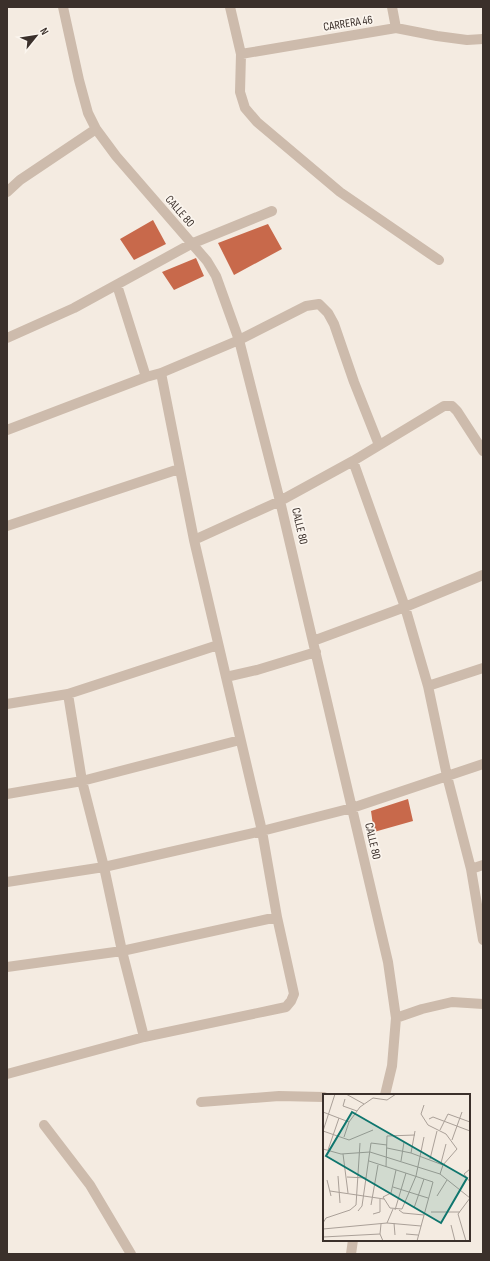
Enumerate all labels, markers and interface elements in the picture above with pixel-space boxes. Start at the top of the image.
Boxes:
street label: CARRERA 46 [322,12,374,35]
north arrow [16,16,56,56]
text: N [37,25,51,37]
street label: CALLE 80 [162,192,198,230]
street label: CALLE 80 [288,506,311,546]
street label: CALLE 80 [361,821,384,861]
inset map [323,1094,470,1241]

